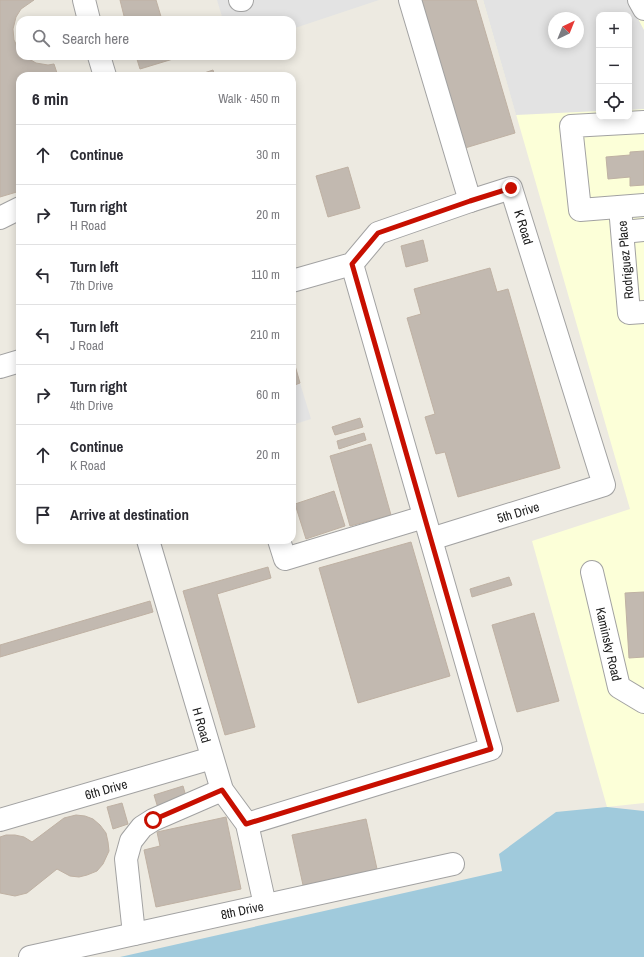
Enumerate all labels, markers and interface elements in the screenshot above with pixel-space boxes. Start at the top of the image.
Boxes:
north arrow [548,12,584,48]
map controls [596,12,632,120]
button: + [596,12,632,48]
search box [16,16,296,60]
icon: search [30,27,52,49]
text: Search here [62,28,129,49]
button: − [596,48,632,84]
button: locate [596,84,632,120]
text: 6 min [32,87,68,110]
text: Walk · 450 m [218,90,280,107]
icon: ahead [32,144,54,166]
text: Continue [70,144,123,165]
text: 30 m [256,146,280,163]
route end [502,179,520,197]
text: Turn right [70,196,127,217]
icon: right [32,204,54,226]
text: 20 m [256,206,280,223]
street label: K Road [510,208,537,247]
text: H Road [70,217,106,234]
street label: Rodriguez Place [614,220,637,300]
text: Turn left [70,256,118,277]
icon: left [32,264,54,286]
text: 110 m [251,266,280,283]
text: 7th Drive [70,277,113,294]
text: Turn left [70,316,118,337]
icon: left [32,324,54,346]
text: 210 m [250,326,280,343]
text: J Road [70,337,104,354]
text: Turn right [70,376,127,397]
icon: right [32,384,54,406]
text: 60 m [256,386,280,403]
text: 4th Drive [70,397,113,414]
text: Continue [70,436,123,457]
icon: ahead [32,444,54,466]
text: 20 m [256,446,280,463]
text: K Road [70,457,106,474]
street label: 5th Drive [495,498,541,527]
icon: arrive [32,504,54,526]
text: Arrive at destination [70,504,189,525]
street label: Kaminsky Road [592,606,625,683]
street label: H Road [188,705,215,745]
street label: 6th Drive [83,775,129,804]
route start [144,811,162,829]
street label: 8th Drive [219,898,265,923]

